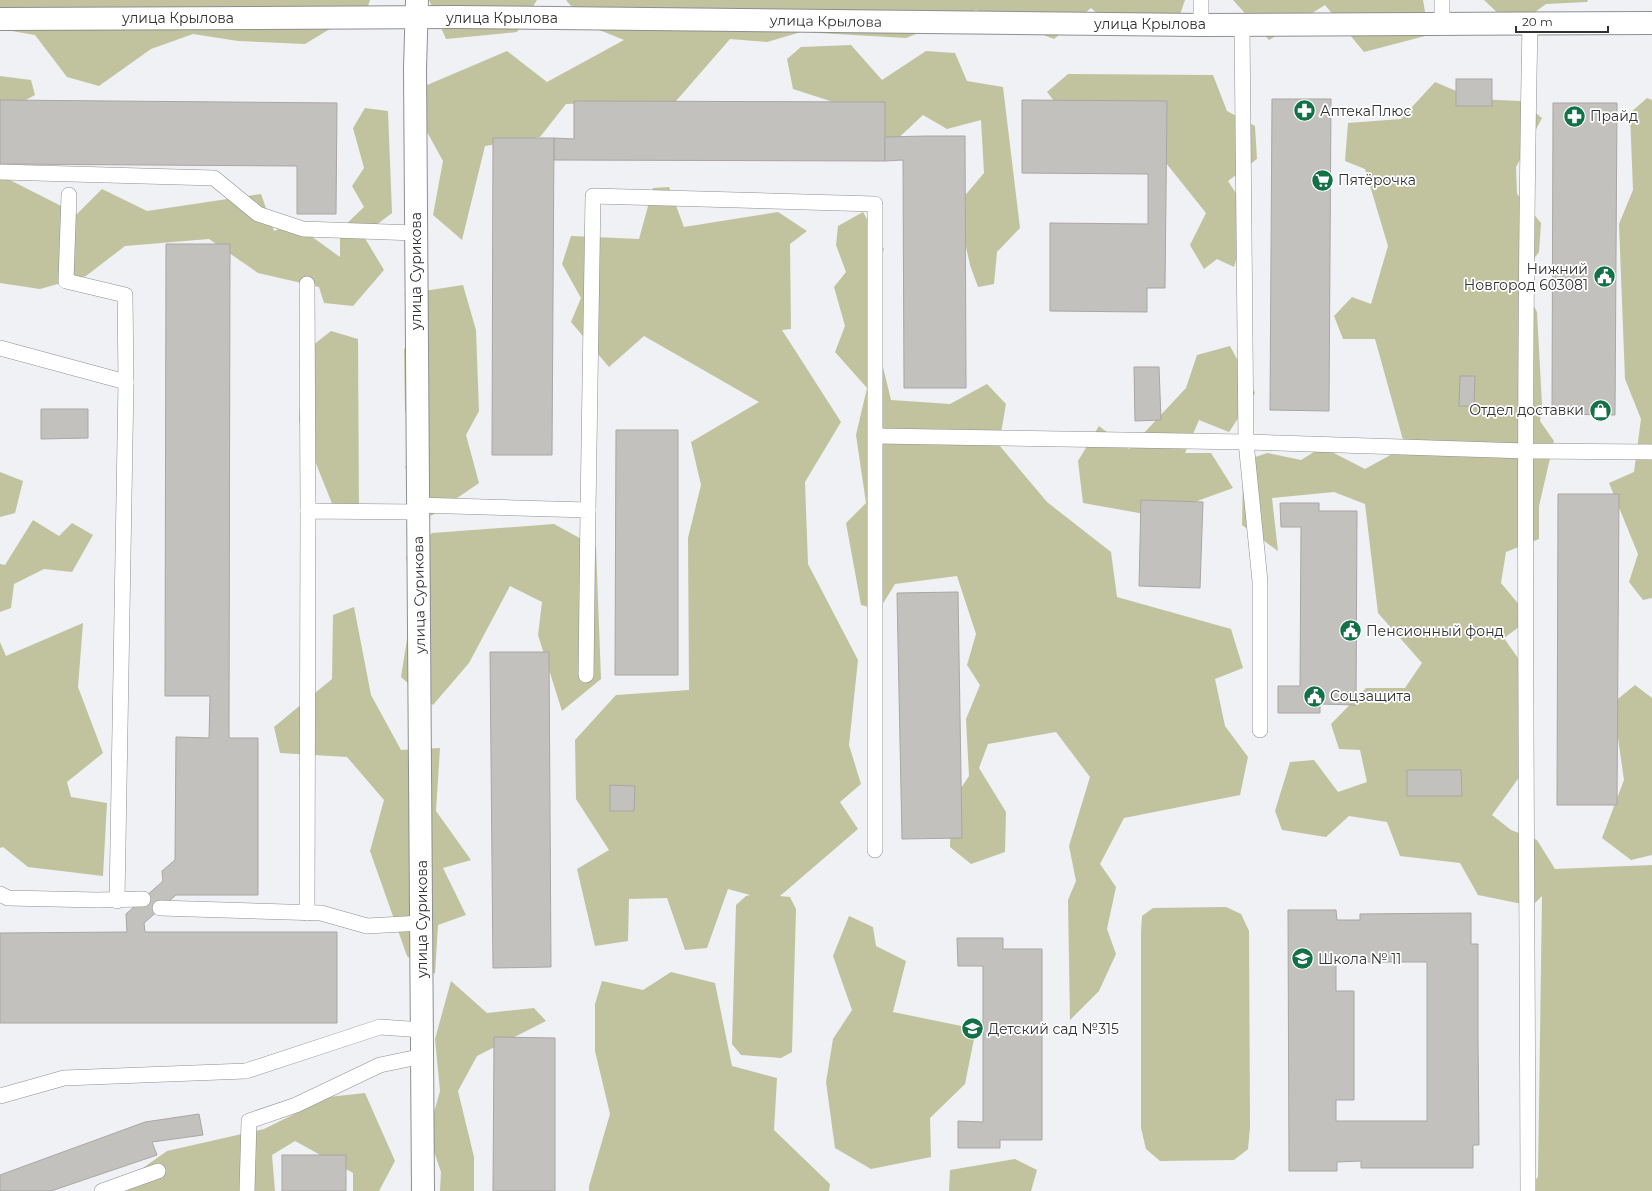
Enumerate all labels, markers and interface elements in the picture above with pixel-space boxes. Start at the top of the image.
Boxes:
scale bar [1516,8,1608,34]
street label: улица Крылова [121,9,234,27]
street label: улица Крылова [445,9,558,27]
street label: улица Крылова [769,11,882,31]
text: 20 m [1522,14,1553,29]
street label: улица Крылова [1093,15,1206,33]
pharmacy icon: АптекаПлюс [1291,98,1317,124]
place label: АптекаПлюс [1320,102,1411,120]
pharmacy icon: Прайд [1561,103,1587,129]
place label: Прайд [1590,107,1638,125]
supermarket icon: Пятёрочка [1309,167,1335,193]
place label: Пятёрочка [1338,171,1416,189]
street label: улица Сурикова [407,212,425,331]
place label: Нижний Новгород 603081 [1464,260,1588,294]
public building icon: Нижний Новгород 603081 [1591,264,1617,290]
shop icon: Отдел доставки [1587,397,1613,423]
place label: Отдел доставки [1469,401,1584,419]
street label: улица Сурикова [409,536,429,655]
public building icon: Пенсионный фонд [1337,618,1363,644]
place label: Пенсионный фонд [1366,622,1504,640]
public building icon: Соцзащита [1301,683,1327,709]
place label: Соцзащита [1330,687,1411,705]
street label: улица Сурикова [413,860,431,979]
school or university icon: Школа № 11 [1290,946,1316,972]
place label: Школа № 11 [1318,950,1401,968]
school or university icon: Детский сад №315 [959,1016,985,1042]
place label: Детский сад №315 [988,1020,1119,1038]

